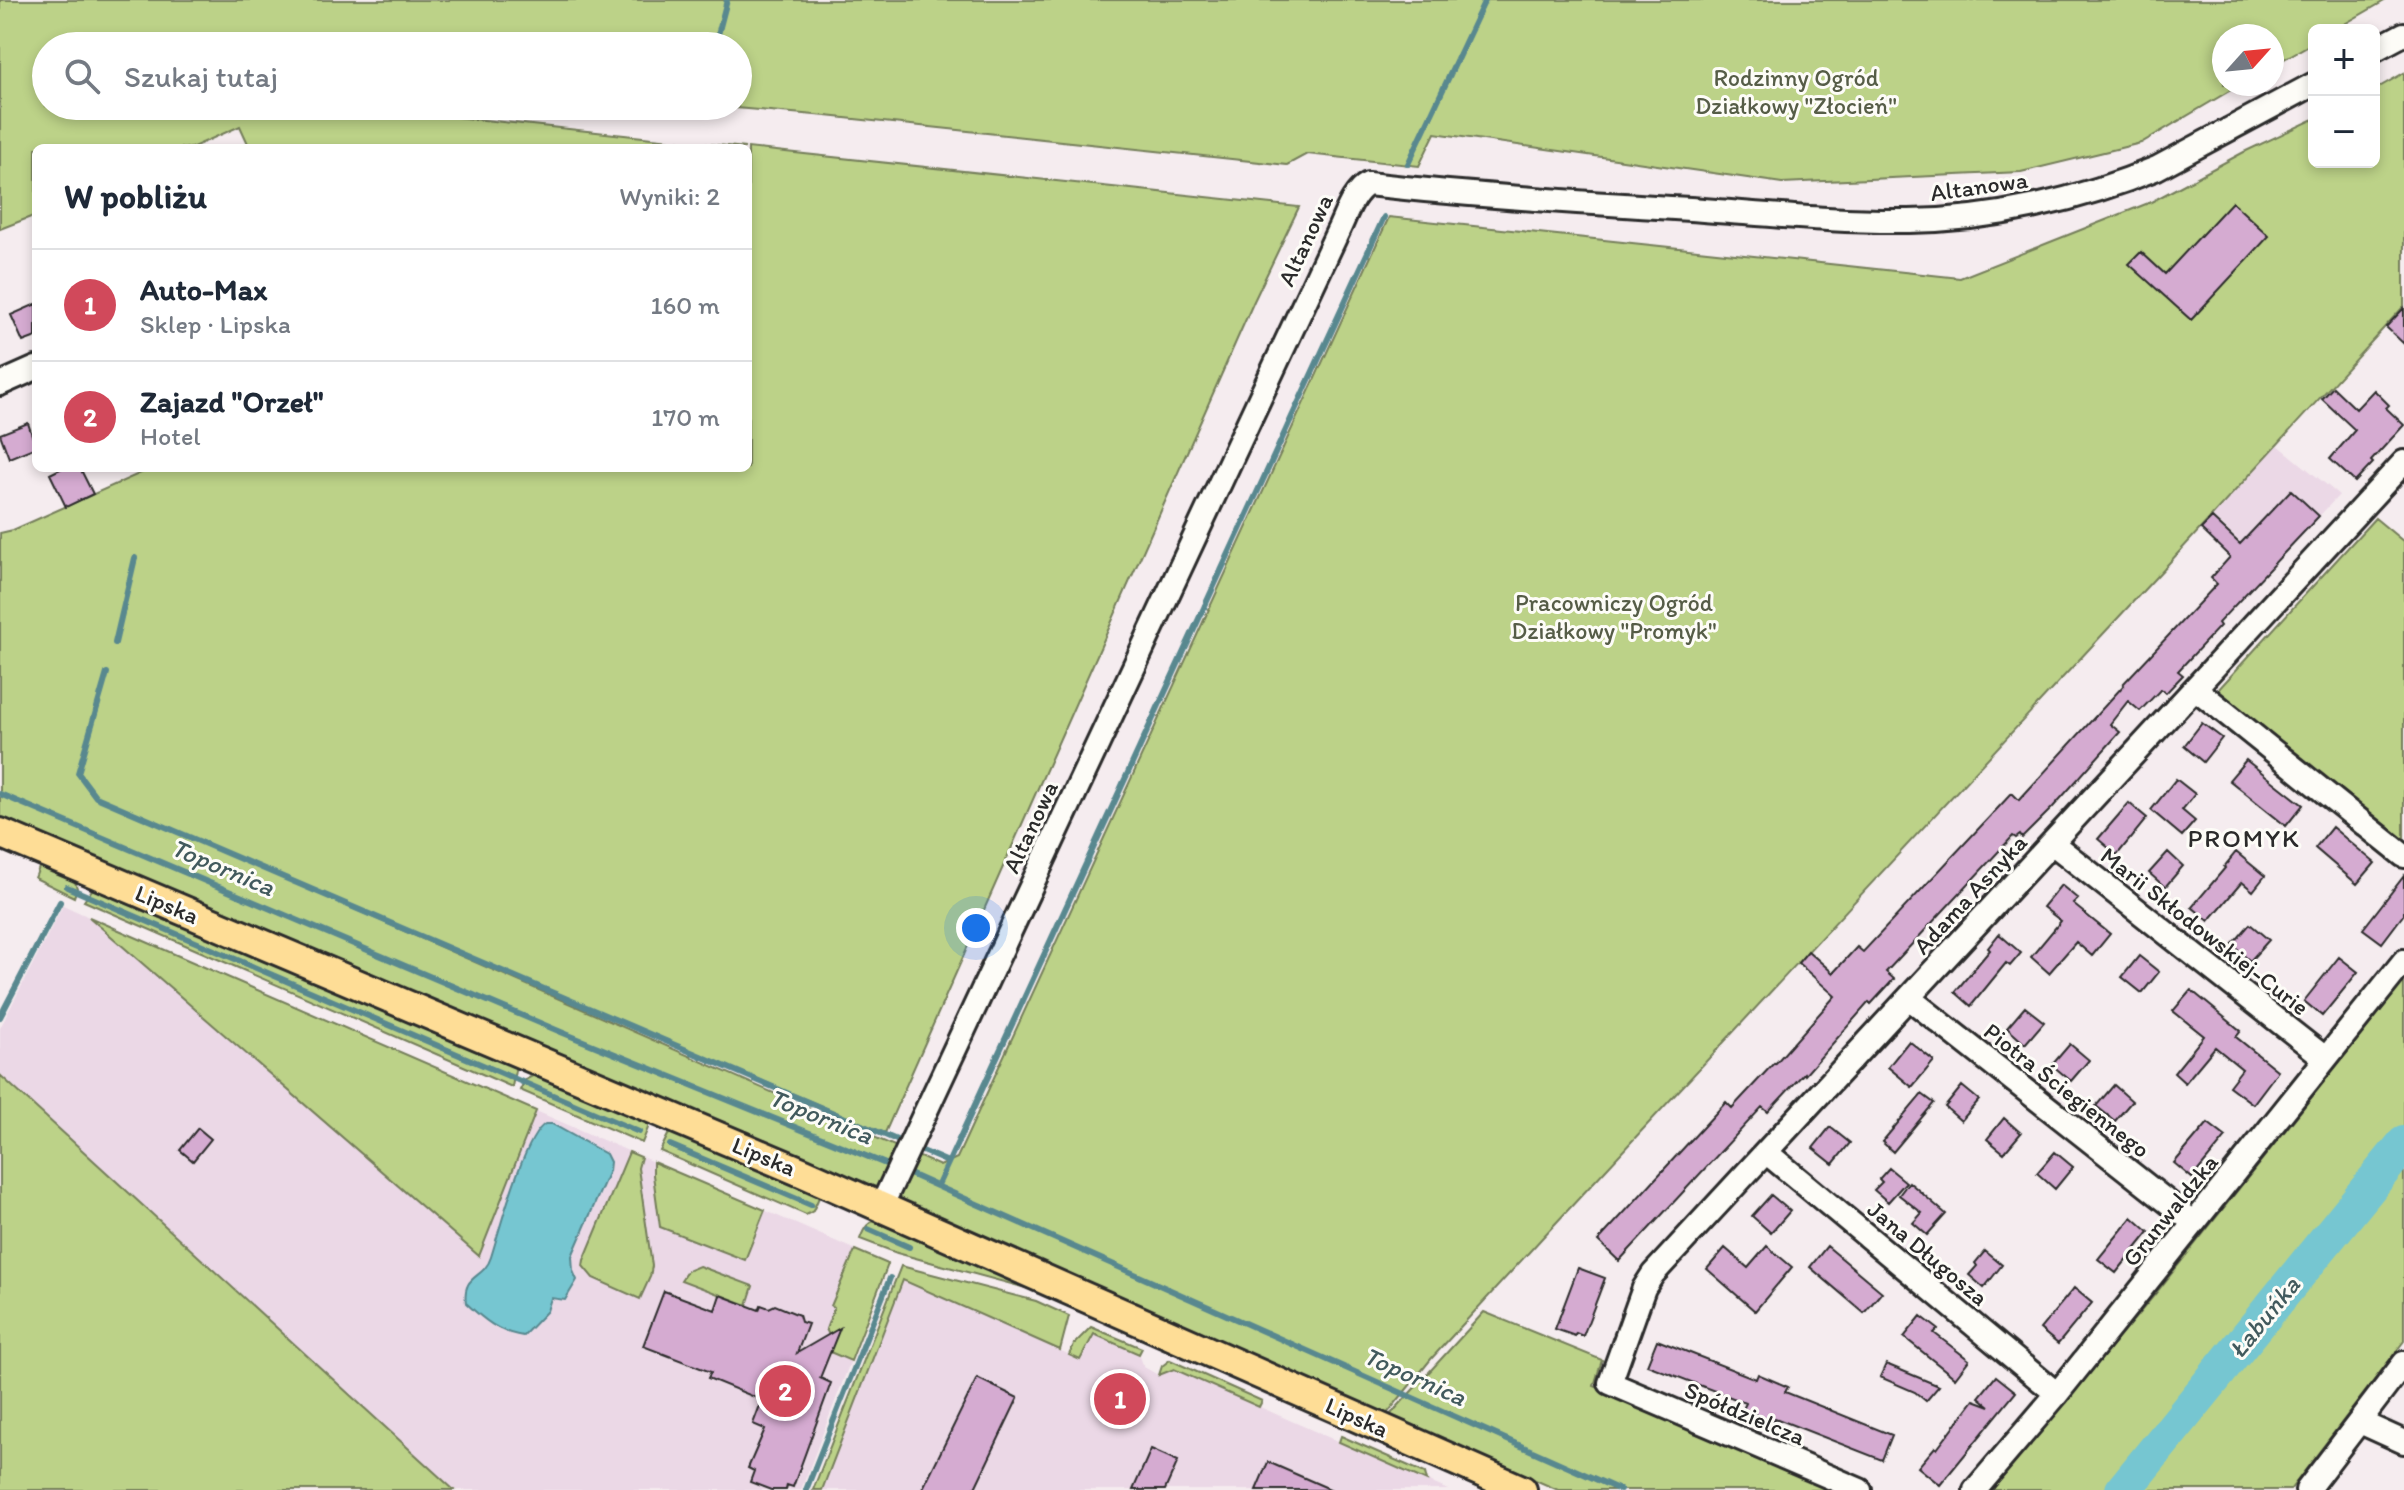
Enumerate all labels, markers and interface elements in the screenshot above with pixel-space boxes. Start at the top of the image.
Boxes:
north arrow [2212,24,2284,96]
map controls [2308,24,2380,168]
button: + [2308,24,2380,96]
search box [32,32,752,120]
icon: search [60,54,104,98]
text: Szukaj tutaj [124,58,278,95]
park label: Rodzinny Ogród Działkowy "Złocień" [1695,63,1897,120]
button: − [2308,96,2380,168]
street label: Altanowa [1928,165,2030,207]
text: W pobliżu [64,176,207,217]
text: Wyniki: 2 [619,180,720,212]
street label: Altanowa [1271,189,1339,291]
text: Auto-Max [140,271,267,308]
text: 1 [84,289,96,321]
text: 160 m [650,289,720,321]
text: Sklep · Lipska [140,308,291,340]
text: Zajazd "Orzeł" [140,383,324,420]
text: 2 [83,401,97,433]
text: 170 m [651,401,720,433]
text: Hotel [140,420,201,452]
park label: Pracowniczy Ogród Działkowy "Promyk" [1511,588,1717,645]
street label: Altanowa [996,776,1064,878]
district label: PROMYK [2187,822,2301,854]
street label: Adama Asnyka [1907,828,2033,960]
water label: Topornica [166,831,280,903]
street label: Marii Skłodowskiej-Curie [2095,841,2315,1021]
street label: Lipska [131,878,203,930]
your location [956,908,996,948]
street label: Piotra Ściegiennego [1978,1016,2156,1164]
water label: Topornica [764,1081,878,1151]
street label: Lipska [728,1130,800,1182]
street label: Grunwaldzka [2116,1148,2224,1272]
street label: Jana Długosza [1862,1194,1994,1312]
water label: Łabuńka [2221,1269,2307,1364]
water label: Topornica [1359,1339,1472,1413]
pin: 2 [759,1361,811,1421]
pin: 1 [1094,1369,1146,1429]
street label: Spółdzielcza [1680,1375,1810,1452]
street label: Lipska [1321,1390,1393,1444]

